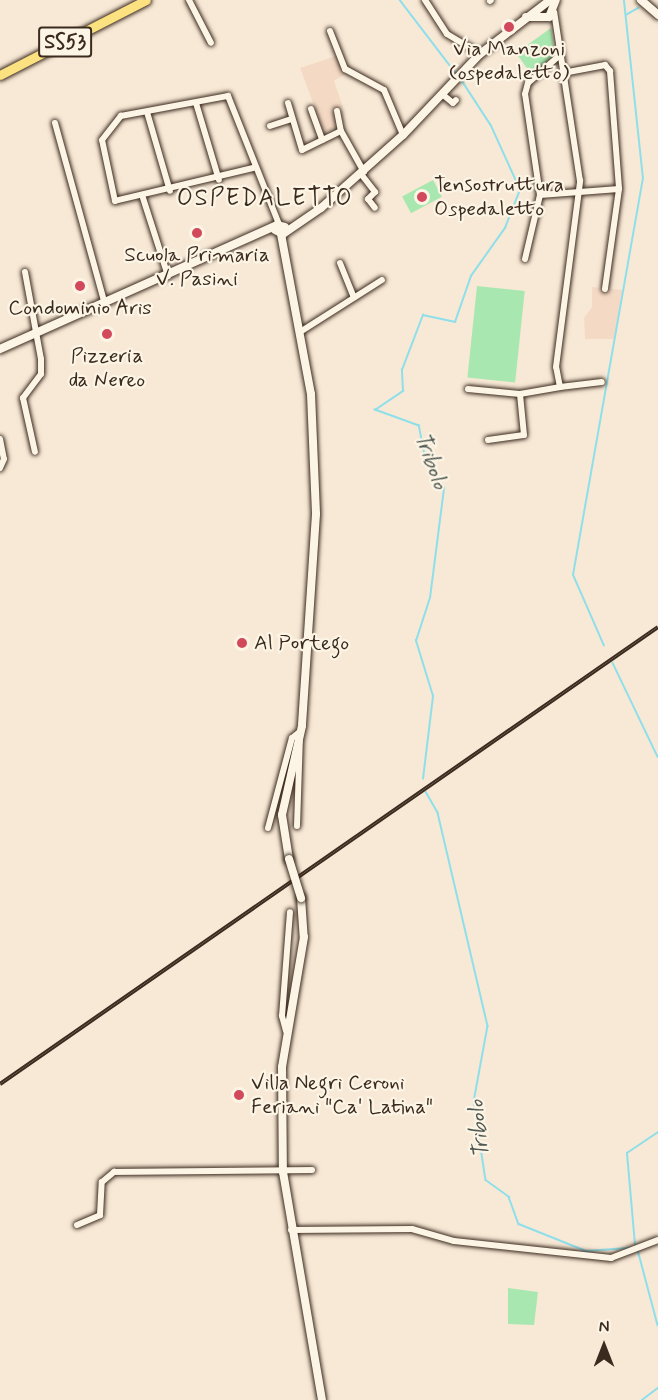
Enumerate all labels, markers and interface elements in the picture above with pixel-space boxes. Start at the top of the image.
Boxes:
marker: Via Manzoni (ospedaletto) [502,20,516,34]
road number: SS53 [38,25,92,59]
place label: Via Manzoni (ospedaletto) [449,36,569,86]
place label: Tensostruttura Ospedaletto [434,172,564,222]
district label: OSPEDALETTO [173,185,357,213]
marker: Tensostruttura Ospedaletto [415,190,429,204]
marker: Scuola Primaria V. Pasini [190,226,204,240]
place label: Scuola Primaria V. Pasini [124,242,270,292]
marker: Condominio Aris [73,279,87,293]
place label: Condominio Aris [8,295,152,321]
marker: Pizzeria da Nereo [100,327,114,341]
place label: Pizzeria da Nereo [69,343,145,393]
water label: Tribolo [408,429,452,493]
place label: Al Portego [254,630,343,656]
marker: Al Portego [235,636,249,650]
place label: Villa Negri Ceroni Feriani "Ca' Latina" [251,1070,433,1120]
marker: Villa Negri Ceroni Feriani "Ca' Latina" [232,1088,246,1102]
water label: Tribolo [464,1098,496,1160]
north arrow [574,1316,634,1376]
text: N [599,1317,609,1338]

